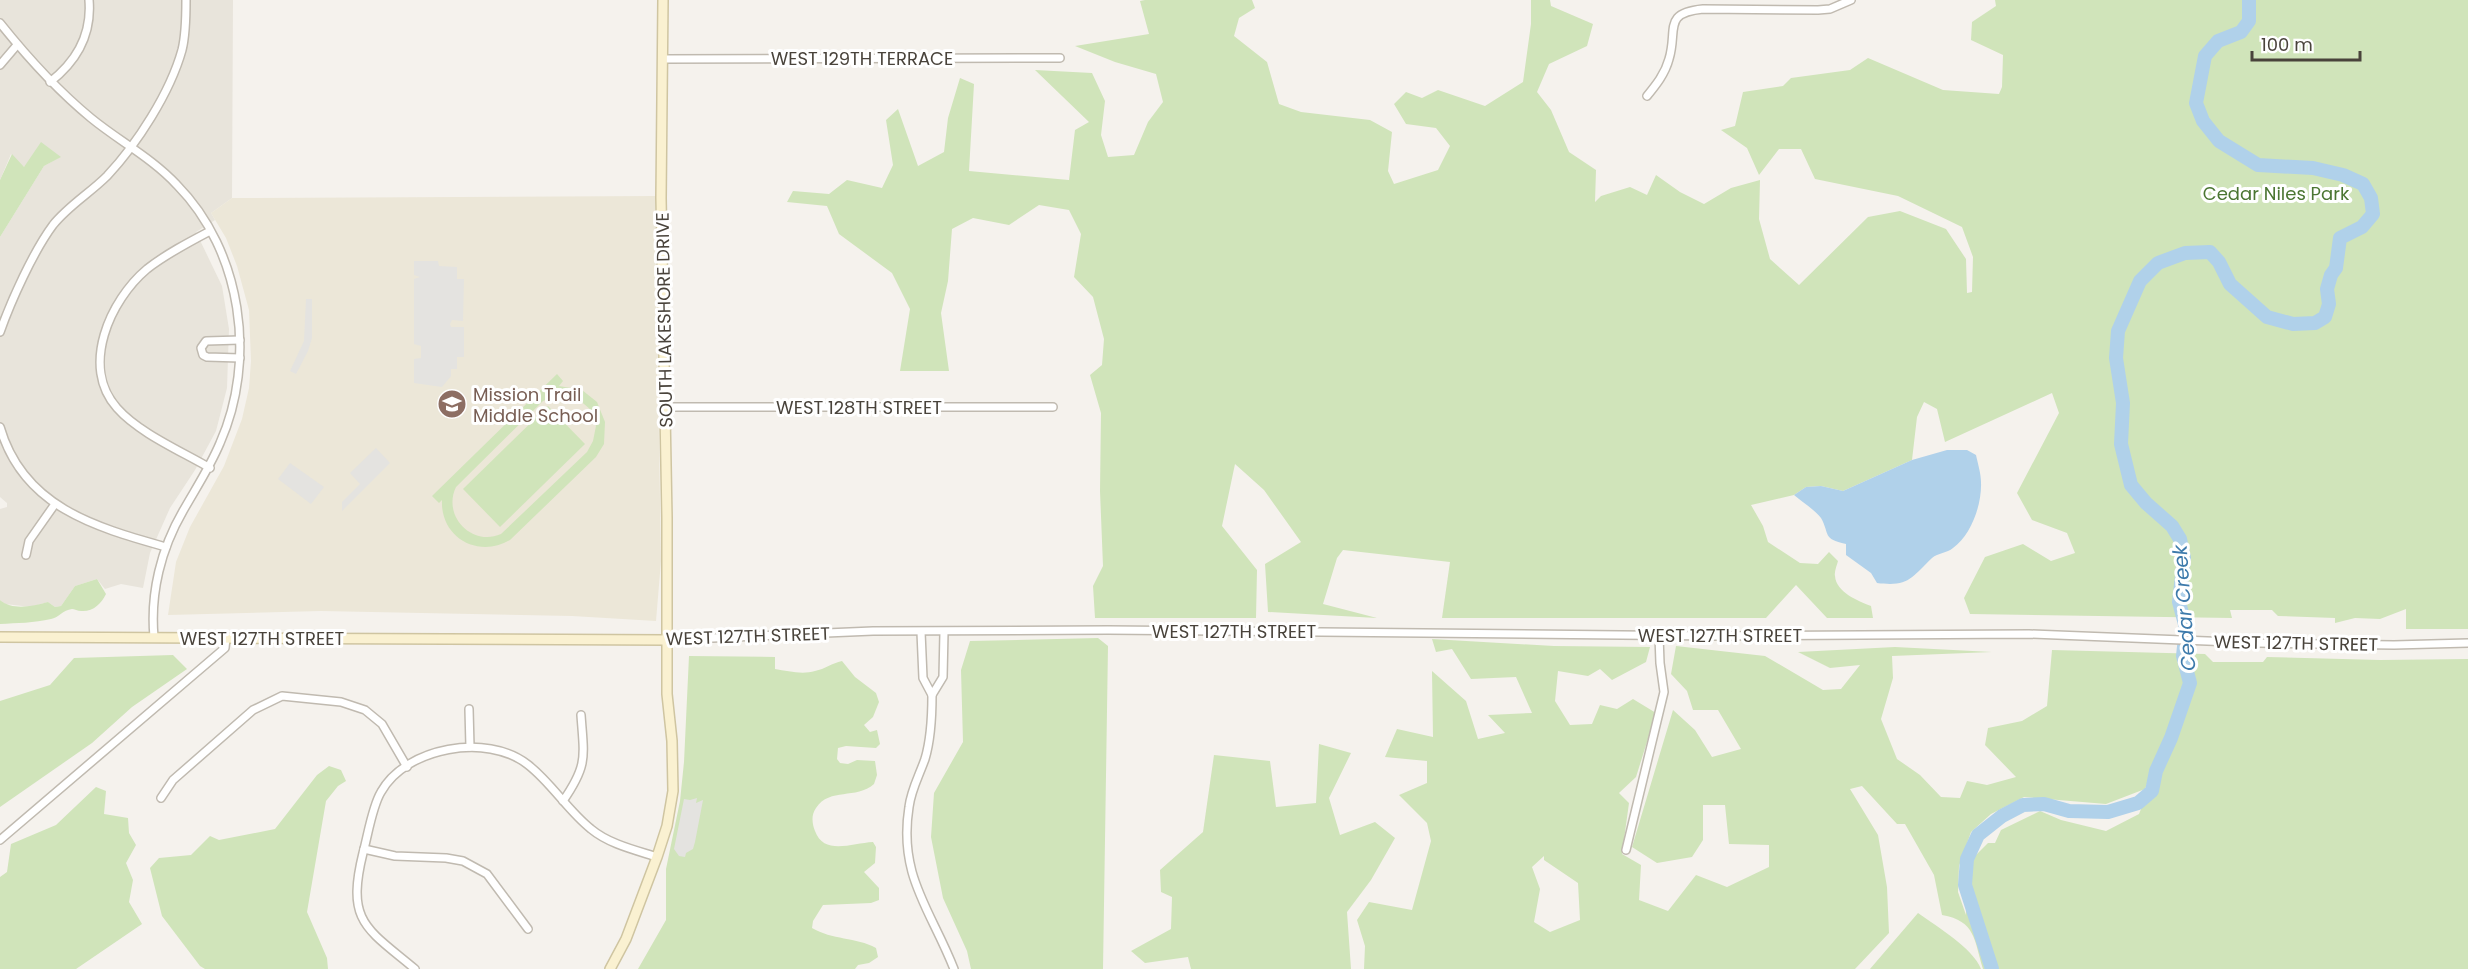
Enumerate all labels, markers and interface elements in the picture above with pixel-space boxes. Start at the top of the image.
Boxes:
scale bar [2252,24,2360,62]
text: 100 m [2261,32,2313,57]
street label: WEST 129TH TERRACE [771,46,953,71]
park label: Cedar Niles Park [2203,181,2350,206]
street label: SOUTH LAKESHORE DRIVE [650,212,678,428]
place label: Mission Trail Middle School [473,382,598,428]
school or university icon: Mission Trail Middle School [436,388,468,420]
street label: WEST 128TH STREET [776,395,942,420]
water label: Cedar Creek [2166,542,2202,672]
street label: WEST 127TH STREET [1152,619,1316,644]
street label: WEST 127TH STREET [665,621,831,651]
street label: WEST 127TH STREET [1638,623,1802,648]
street label: WEST 127TH STREET [180,626,344,651]
street label: WEST 127TH STREET [2214,629,2379,657]

